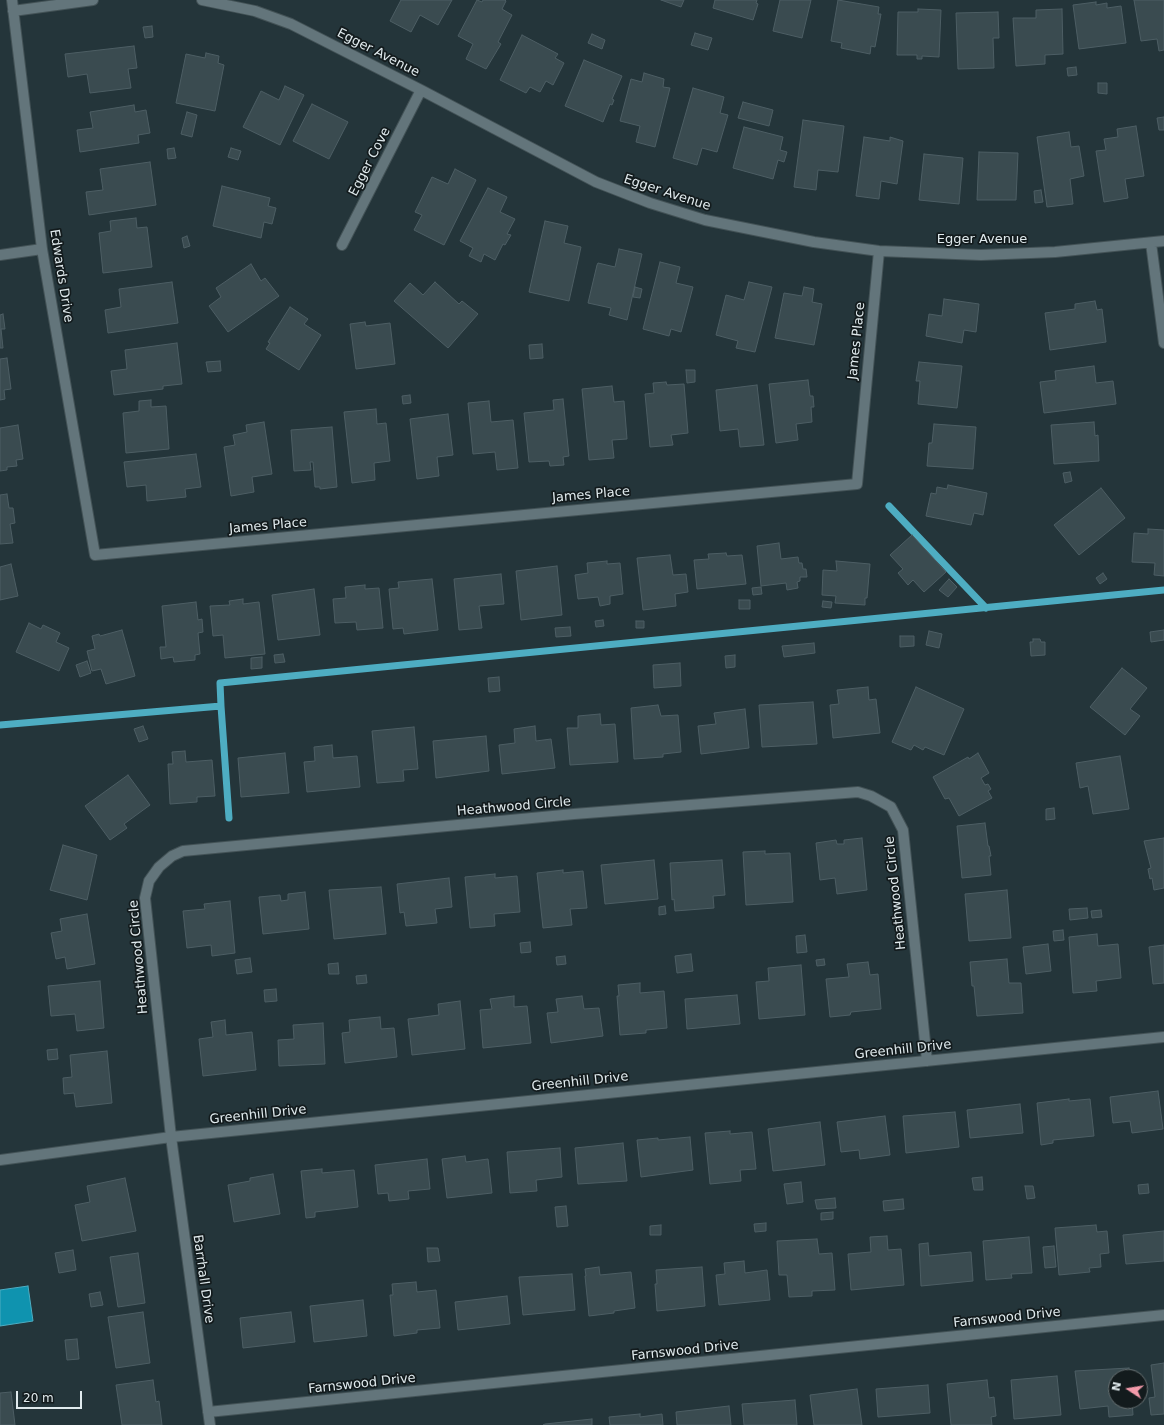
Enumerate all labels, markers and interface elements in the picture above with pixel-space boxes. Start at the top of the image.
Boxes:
street label: Egger Avenue [334,26,422,80]
street label: Egger Cove [346,125,394,199]
street label: Egger Avenue [622,172,712,214]
street label: Edwards Drive [46,228,76,324]
street label: Egger Avenue [937,232,1027,248]
street label: James Place [845,301,869,381]
street label: James Place [552,484,630,506]
street label: James Place [229,515,307,537]
street label: Heathwood Circle [456,794,572,820]
street label: Heathwood Circle [882,835,910,951]
street label: Heathwood Circle [126,899,152,1015]
street label: Greenhill Drive [854,1037,952,1063]
street label: Greenhill Drive [531,1069,629,1095]
street label: Greenhill Drive [209,1102,307,1128]
street label: Barrhall Drive [189,1234,217,1324]
street label: Farnswood Drive [952,1305,1062,1331]
street label: Farnswood Drive [630,1338,740,1364]
north arrow [1108,1369,1148,1409]
street label: Farnswood Drive [307,1371,417,1397]
text: N [1109,1381,1124,1392]
scale bar [18,1383,84,1409]
text: 20 m [23,1391,54,1405]

